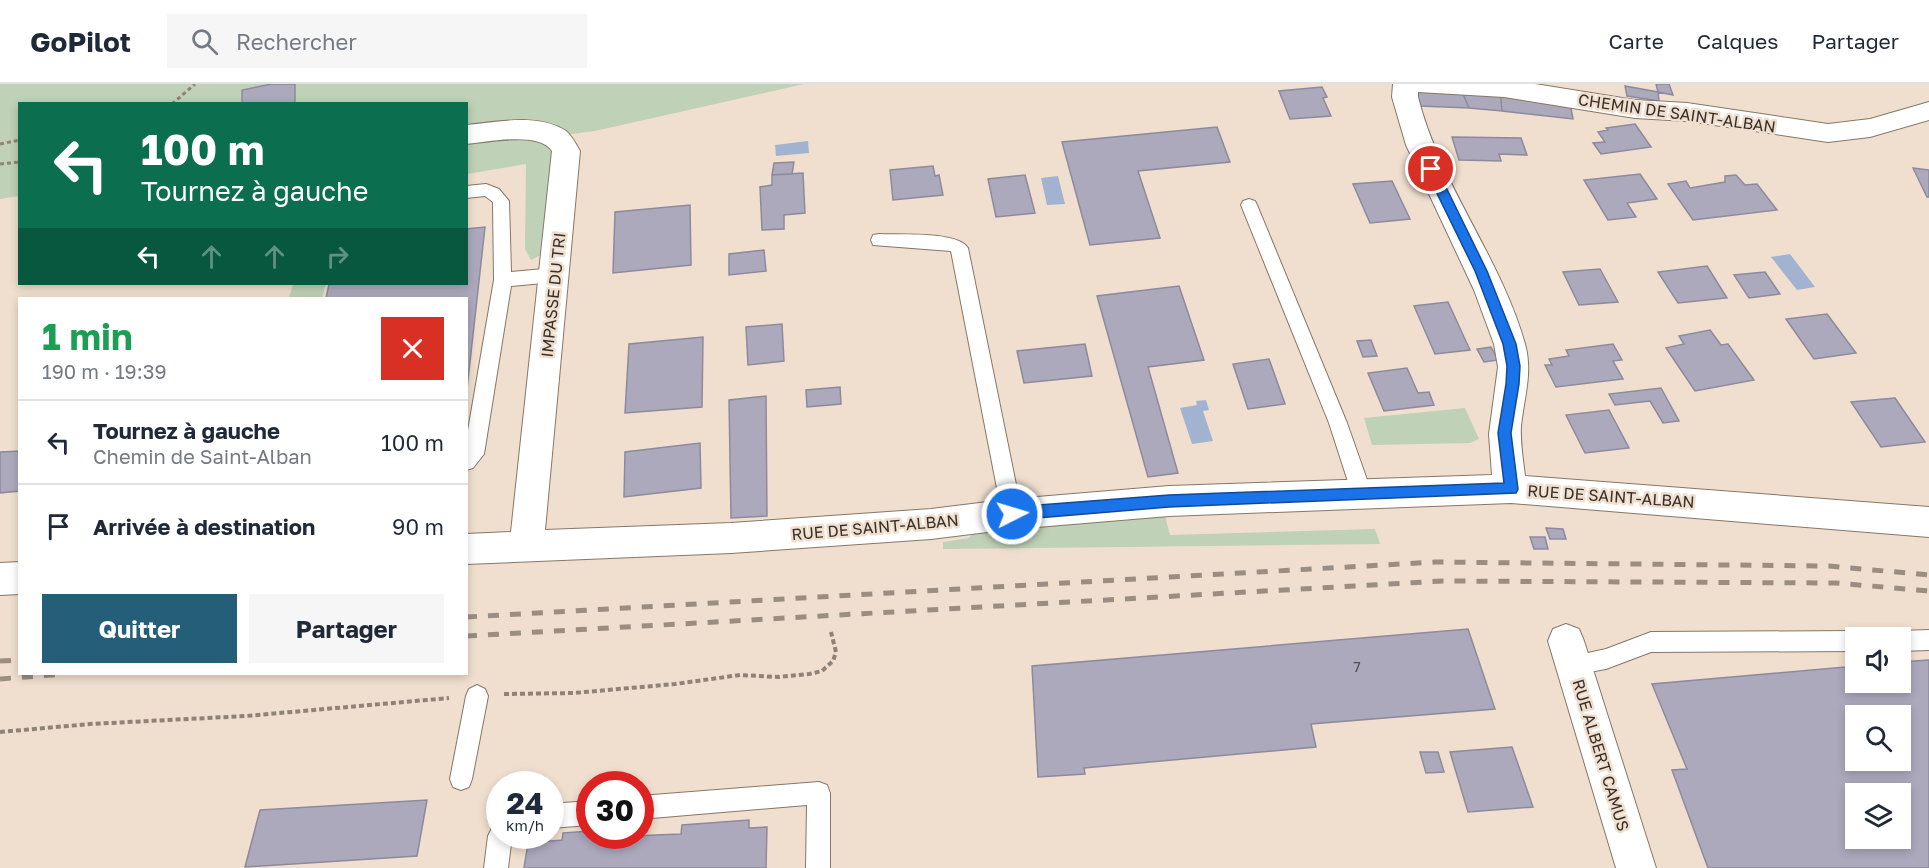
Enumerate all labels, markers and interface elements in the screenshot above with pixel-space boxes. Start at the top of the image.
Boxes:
search box [167,14,587,68]
text: GoPilot [30,25,131,58]
icon: search [188,25,221,58]
text: Rechercher [236,28,357,55]
text: Carte [1608,28,1664,54]
text: Calques [1697,28,1778,54]
text: Partager [1811,28,1899,54]
street label: CHEMIN DE SAINT-ALBAN [1577,89,1777,137]
text: 100 m [141,124,264,174]
icon: left [42,126,120,204]
pin [1405,143,1456,194]
icon: arrive [1414,152,1447,185]
text: Tournez à gauche [141,175,368,207]
street label: IMPASSE DU TRI [536,232,570,358]
icon: left [132,240,165,273]
icon: ahead [195,240,228,273]
icon: ahead [258,240,291,273]
icon: right [321,240,354,273]
text: 1 min [42,315,133,358]
button: close [381,317,444,380]
text: 190 m · 19:39 [42,359,167,383]
text: Tournez à gauche [93,417,280,444]
icon: left [42,426,75,459]
text: 100 m [381,429,444,456]
text: Chemin de Saint-Alban [93,444,312,468]
street label: RUE DE SAINT-ALBAN [1527,480,1695,512]
position arrow [980,482,1044,546]
icon: arrive [42,510,75,543]
street label: RUE DE SAINT-ALBAN [791,510,959,544]
text: Arrivée à destination [93,513,315,540]
text: 90 m [392,513,444,540]
button: Quitter [42,594,237,663]
button: Partager [249,594,444,663]
map controls [1845,627,1911,849]
button: sound [1845,627,1911,693]
house number: 7 [1353,658,1361,675]
street label: RUE ALBERT CAMUS [1568,676,1634,834]
button: search [1845,705,1911,771]
speed limit sign: 30 [576,771,654,849]
button: layers [1845,783,1911,849]
text: 24 [506,785,544,821]
text: km/h [506,816,544,834]

